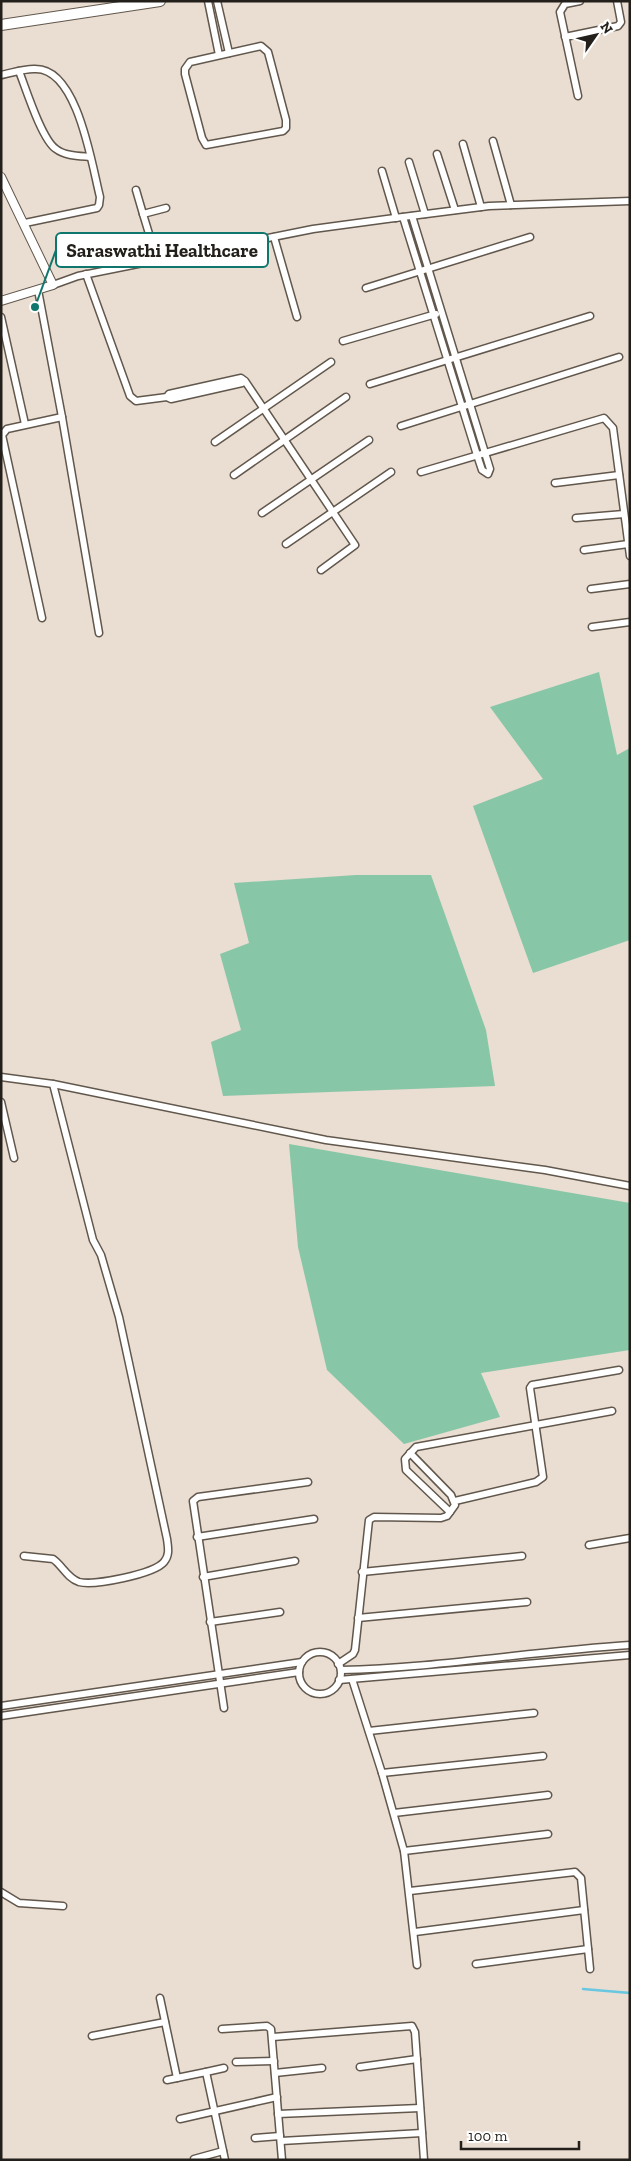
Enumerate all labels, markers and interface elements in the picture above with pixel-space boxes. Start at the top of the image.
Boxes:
north arrow [571,10,621,60]
text: N [596,19,617,37]
callout: Saraswathi Healthcare [56,233,268,267]
text: Saraswathi Healthcare [66,239,258,262]
scale bar [461,2118,578,2150]
text: 100 m [468,2127,507,2145]

